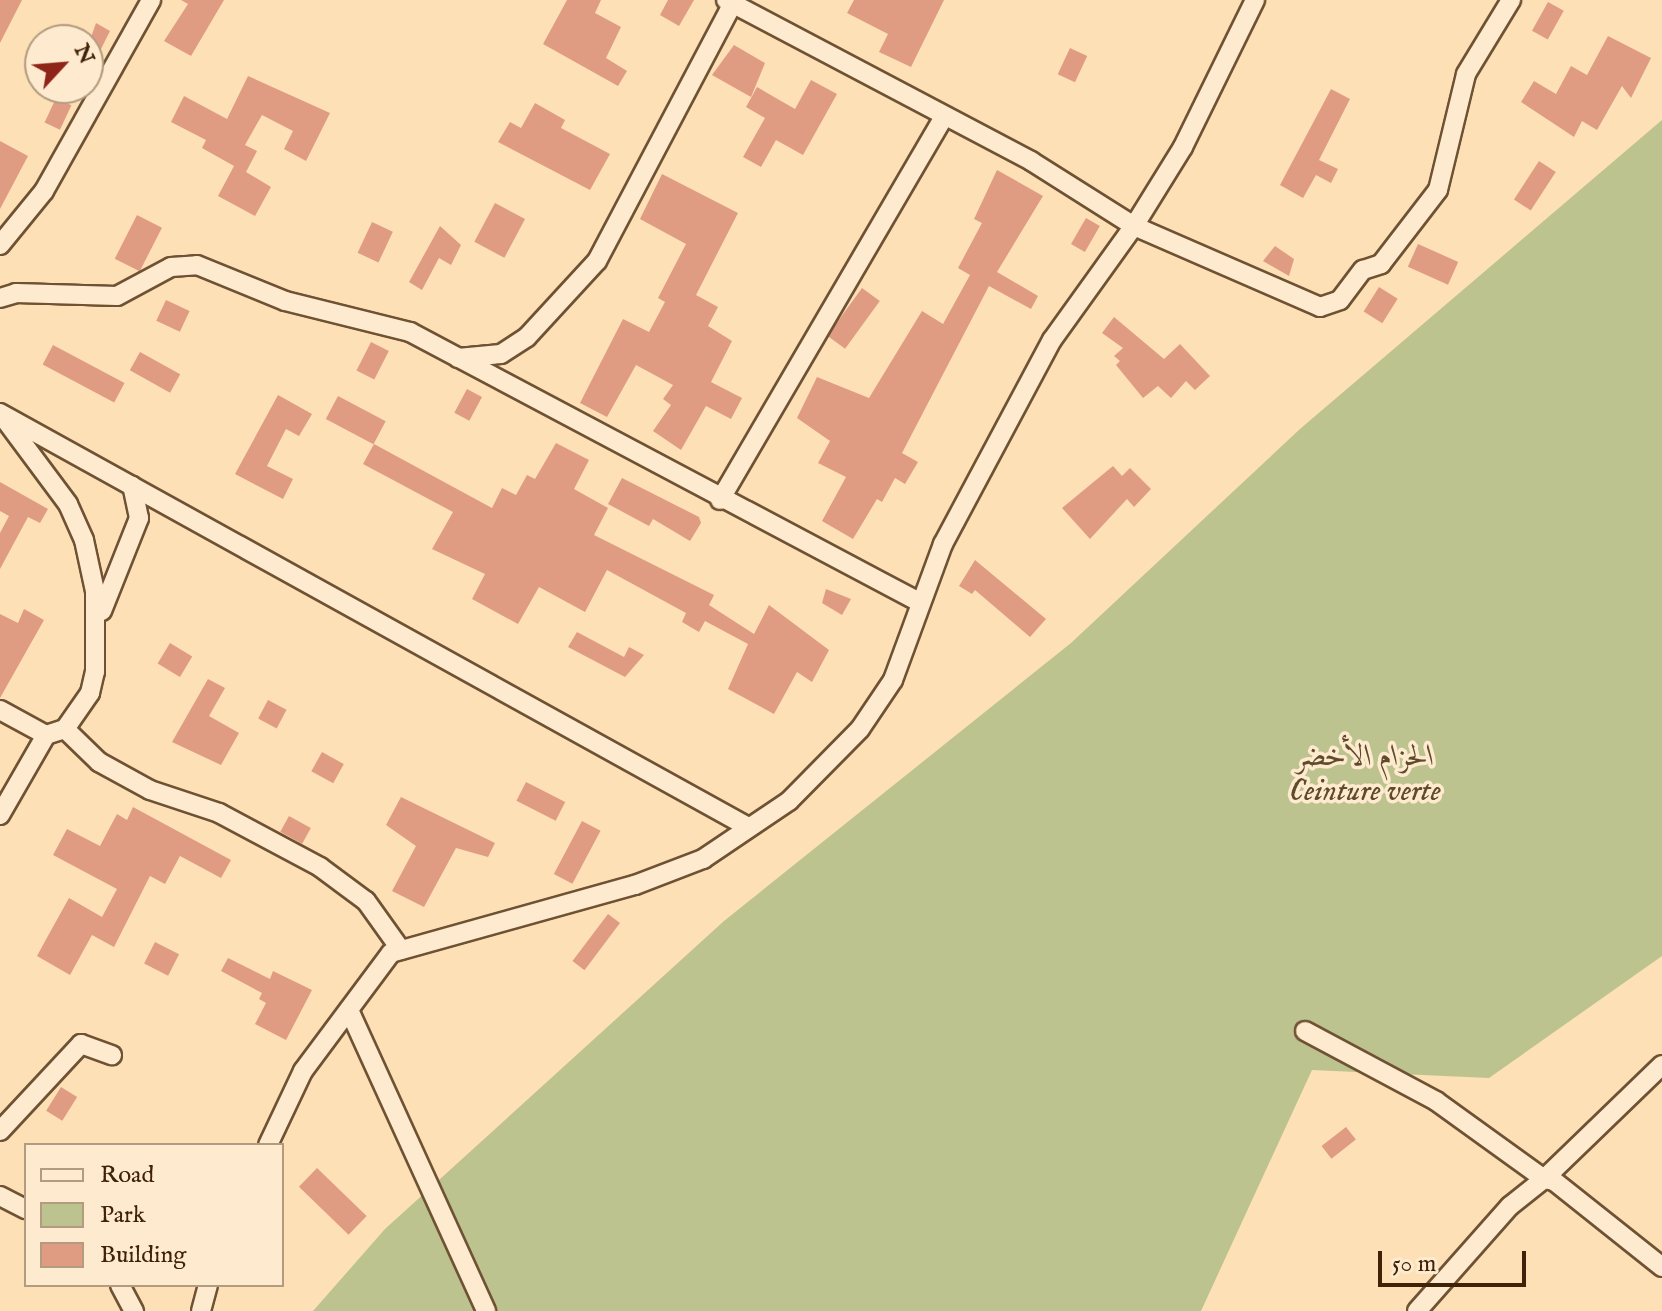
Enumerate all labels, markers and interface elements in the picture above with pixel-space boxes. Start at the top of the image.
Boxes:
north arrow [24,24,104,104]
text: N [67,40,101,69]
park label: الحزام الأخضر Ceinture verte [1289,739,1441,810]
legend [24,1143,284,1287]
text: Road [100,1160,154,1191]
text: Park [100,1200,146,1231]
scale bar [1382,1235,1530,1285]
text: Building [100,1240,186,1271]
text: 50 m [1392,1249,1436,1280]

